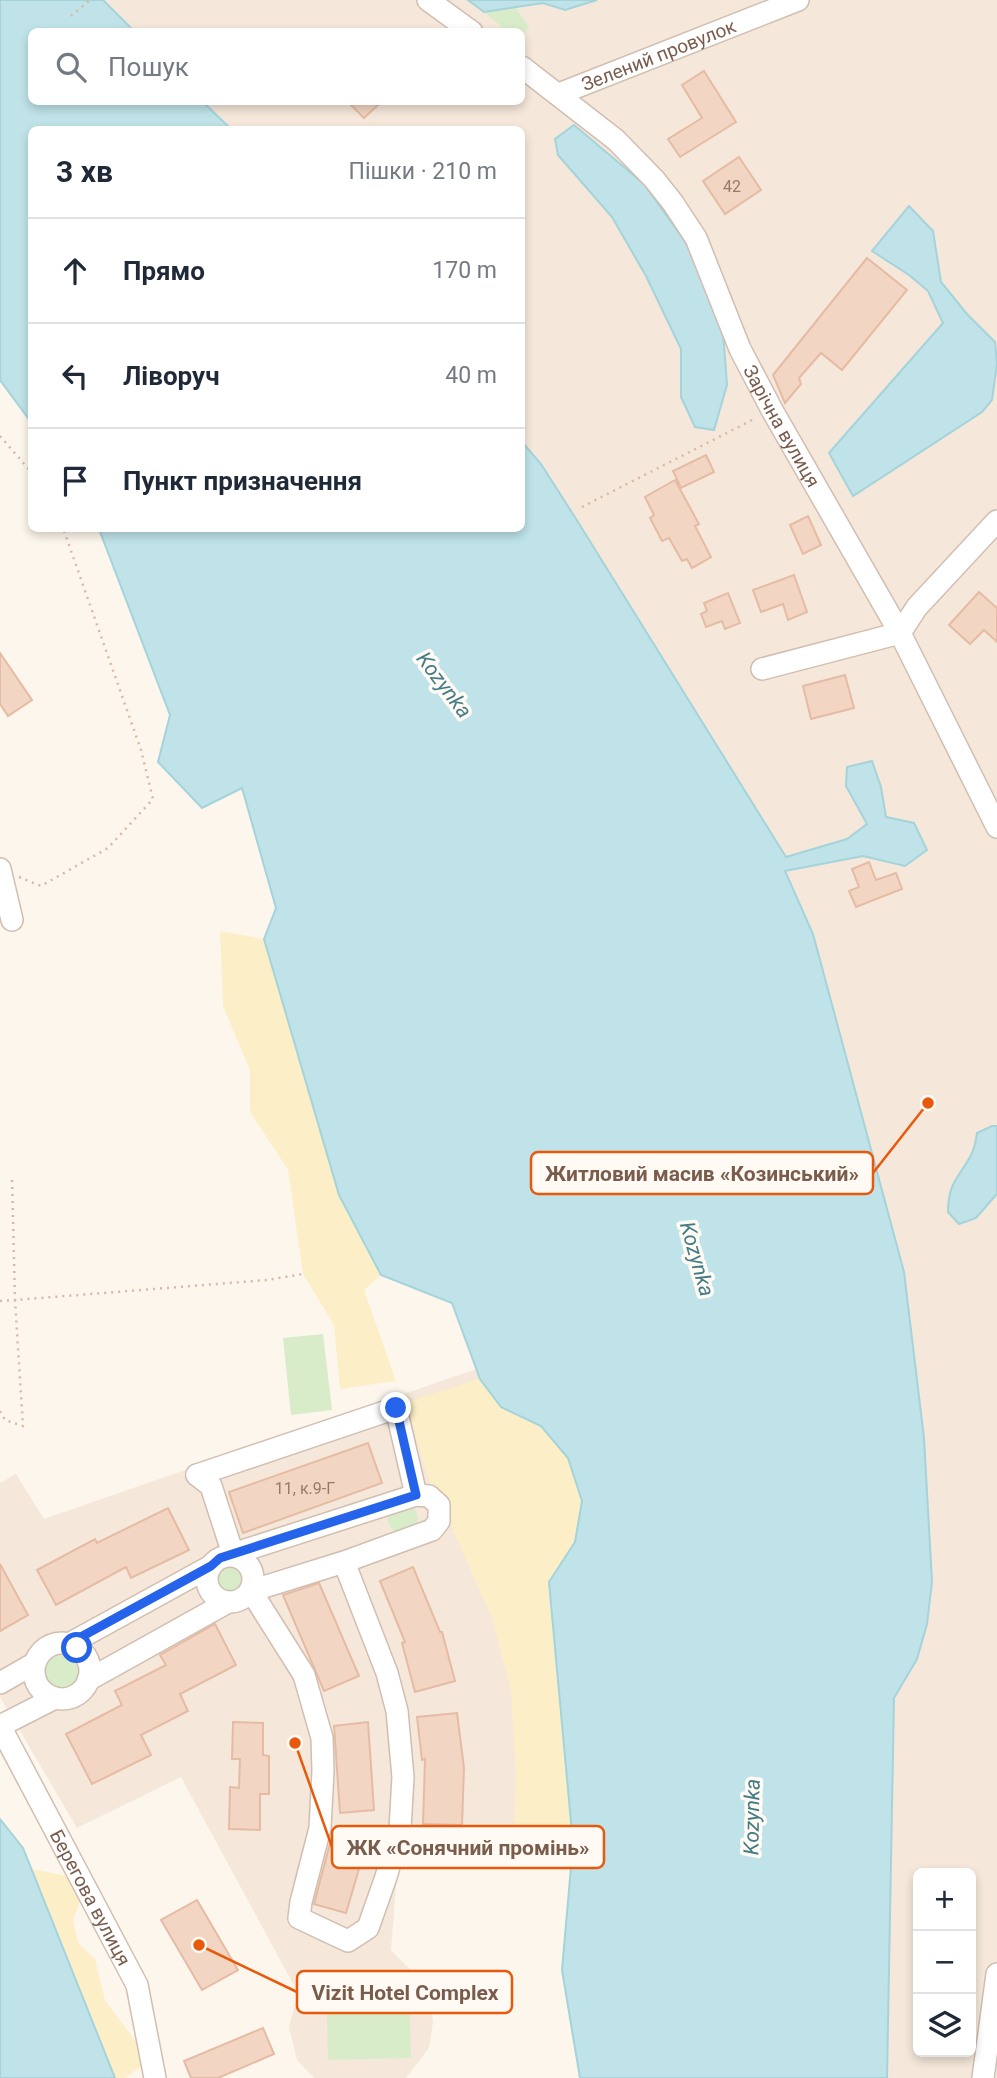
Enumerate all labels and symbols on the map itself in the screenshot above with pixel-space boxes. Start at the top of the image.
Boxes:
street label: Зелений провулок [578,14,740,96]
house number: 42 [723,177,741,196]
street label: Зарічна вулиця [739,361,825,491]
water label: Kozynka [411,647,477,723]
callout: Житловий масив «Козинський» [531,1152,873,1194]
text: Житловий масив «Козинський» [545,1162,859,1186]
water label: Kozynka [675,1219,719,1299]
route end [380,1392,411,1423]
house number: 11, к.9-Г [275,1479,335,1498]
route start [61,1632,92,1663]
water label: Kozynka [739,1779,765,1855]
street label: Берегова вулиця [45,1826,136,1969]
callout: ЖК «Сонячний промінь» [332,1826,604,1868]
text: ЖК «Сонячний промінь» [346,1836,590,1860]
callout: Vizit Hotel Complex [297,1971,512,2013]
text: Vizit Hotel Complex [312,1981,499,2005]

